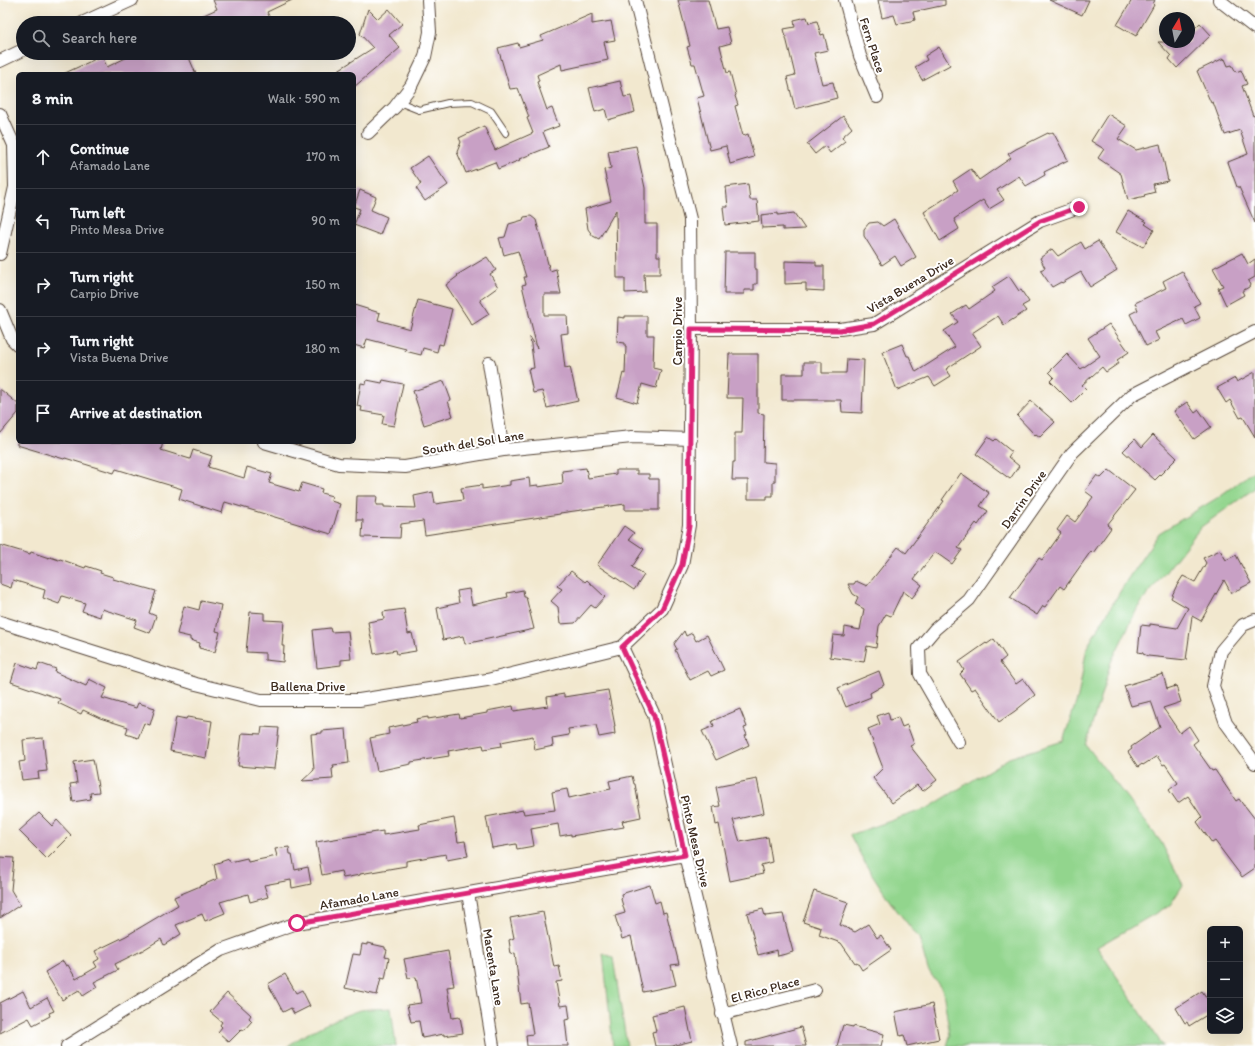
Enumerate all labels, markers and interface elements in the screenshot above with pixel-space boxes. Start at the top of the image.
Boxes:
north arrow [1159,12,1195,48]
search box [16,16,356,60]
street label: Fern Place [857,16,889,75]
icon: search [30,27,52,49]
text: Search here [62,29,137,47]
text: 8 min [32,88,73,108]
text: Walk · 590 m [268,91,340,106]
text: Continue [70,140,129,158]
icon: ahead [32,146,54,168]
text: 170 m [306,149,340,164]
text: Afamado Lane [70,158,150,173]
route end [1070,198,1088,216]
text: Turn left [70,204,125,222]
icon: left [32,210,54,232]
text: 90 m [311,213,340,228]
text: Pinto Mesa Drive [70,222,164,237]
street label: Vista Buena Drive [864,253,956,316]
text: Turn right [70,268,134,286]
icon: right [32,274,54,296]
text: 150 m [305,277,340,292]
text: Carpio Drive [70,286,139,301]
street label: Carpio Drive [670,297,685,365]
text: Turn right [70,332,134,350]
icon: right [32,338,54,360]
text: 180 m [305,341,340,356]
text: Vista Buena Drive [70,350,169,365]
icon: arrive [32,402,54,424]
text: Arrive at destination [70,404,202,422]
street label: South del Sol Lane [421,427,525,458]
street label: Darrin Drive [998,467,1049,532]
street label: Ballena Drive [270,679,346,694]
street label: Pinto Mesa Drive [678,794,713,889]
street label: Afamado Lane [318,884,400,913]
route start [288,914,306,932]
map controls [1207,926,1243,1034]
button: + [1207,926,1243,962]
street label: Macenta Lane [480,928,507,1007]
button: − [1207,962,1243,998]
street label: El Rico Place [729,973,801,1006]
button: layers [1207,998,1243,1034]

